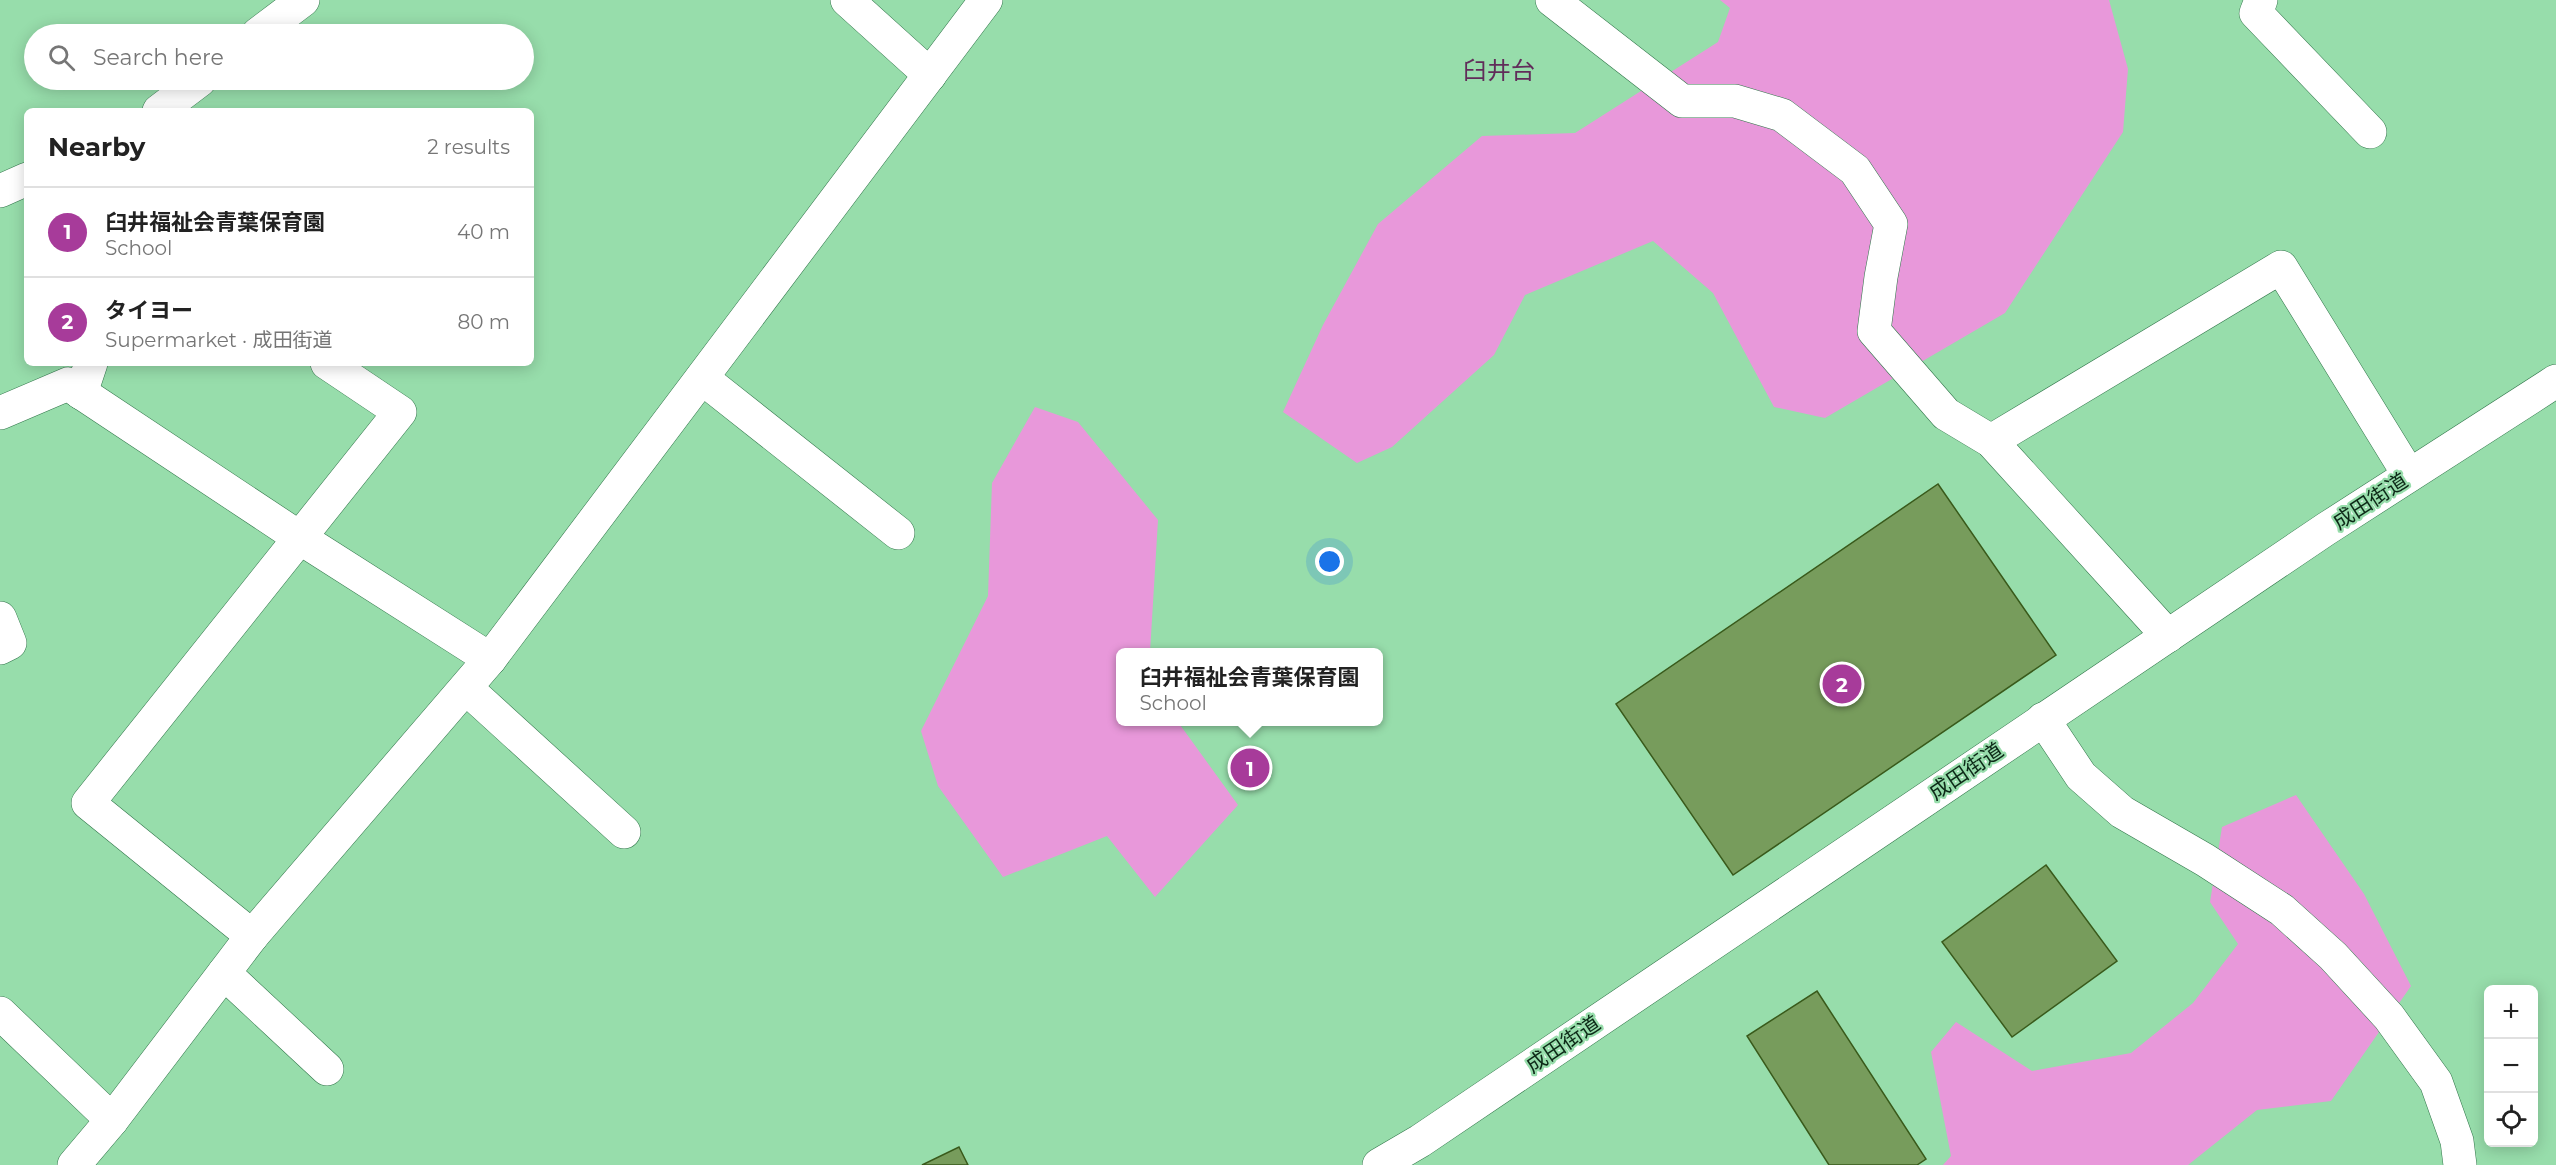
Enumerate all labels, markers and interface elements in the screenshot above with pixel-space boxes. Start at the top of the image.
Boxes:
search box [24,24,534,90]
icon: search [45,41,78,74]
text: Search here [93,44,224,71]
district label: 臼井台 [1463,56,1535,85]
text: Nearby [48,131,145,163]
text: 2 results [427,135,510,159]
text: 臼井福祉会青葉保育園 [105,209,325,236]
text: 1 [64,220,71,244]
text: 40 m [457,220,510,244]
text: School [105,236,172,260]
text: タイヨー [105,297,193,324]
text: 2 [62,310,73,334]
text: 80 m [458,310,510,334]
text: Supermarket · 成田街道 [105,328,332,352]
street label: 成田街道 [2328,468,2412,534]
your location [1315,547,1344,576]
popup [1116,648,1383,726]
pin: 2 [1822,662,1862,706]
text: 臼井福祉会青葉保育園 [1139,664,1360,691]
text: School [1139,691,1207,715]
street label: 成田街道 [1924,737,2008,805]
pin: 1 [1230,746,1270,790]
map controls [2484,985,2538,1147]
button: + [2484,985,2538,1039]
street label: 成田街道 [1521,1010,1605,1078]
button: − [2484,1039,2538,1093]
button: locate [2484,1093,2538,1147]

